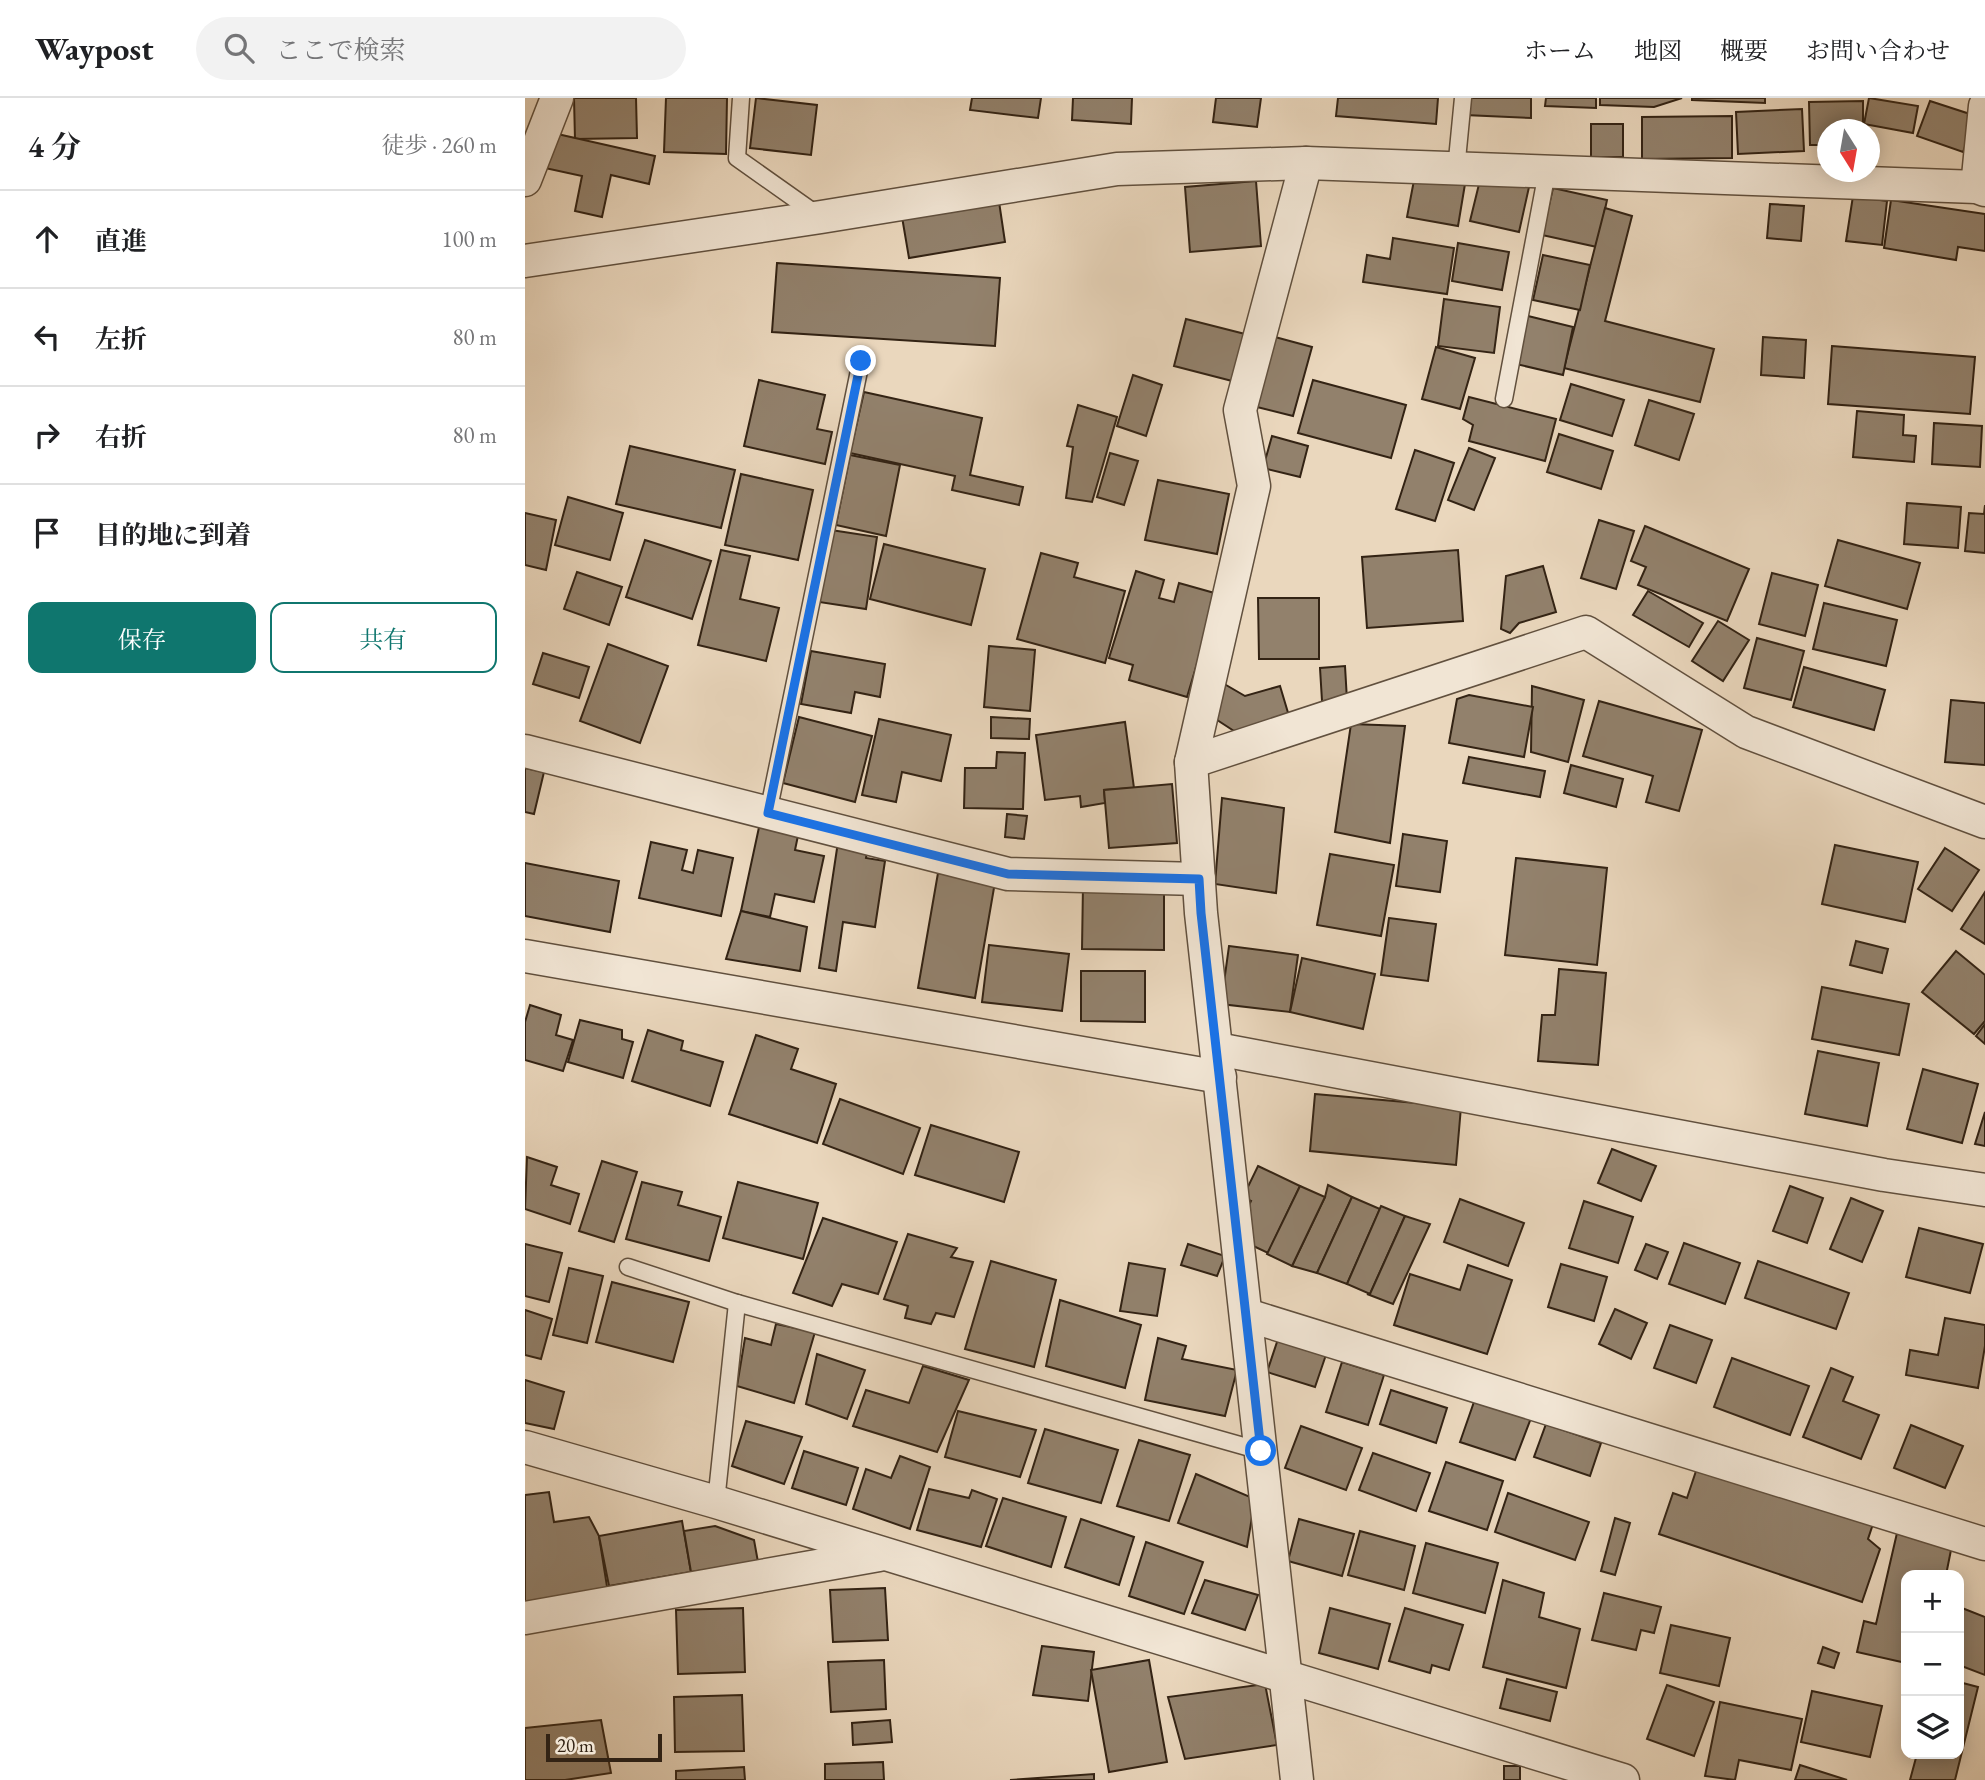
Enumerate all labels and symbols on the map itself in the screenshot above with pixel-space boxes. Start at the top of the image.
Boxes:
north arrow [1817,119,1880,182]
route end [845,345,876,376]
route start [1245,1435,1276,1466]
scale bar [546,1731,661,1763]

